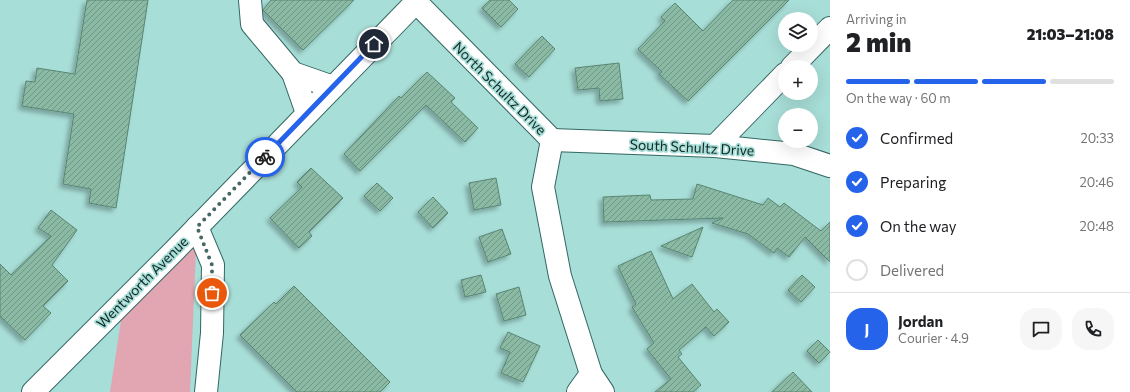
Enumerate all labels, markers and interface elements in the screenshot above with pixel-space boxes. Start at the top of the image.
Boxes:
text: Arriving in [846,11,906,27]
map controls [778,12,818,148]
button: layers [778,12,818,52]
text: 21:03–21:08 [1027,25,1114,43]
text: 2 min [846,26,911,57]
pin [357,27,391,61]
icon: home [363,33,385,55]
street label: North Schultz Drive [450,38,550,138]
button: + [778,60,818,100]
text: On the way · 60 m [846,90,951,106]
button: − [778,108,818,148]
icon: check [846,127,868,149]
text: Confirmed [880,129,953,147]
text: 20:33 [1080,130,1114,146]
street label: South Schultz Drive [629,135,755,159]
courier [245,137,285,177]
icon: bike [254,146,276,168]
icon: check [846,171,868,193]
text: Preparing [880,173,946,191]
text: 20:46 [1080,174,1114,190]
icon: check [846,215,868,237]
text: On the way [880,217,957,235]
text: 20:48 [1080,218,1114,234]
street label: Wentworth Avenue [93,233,191,331]
text: Delivered [880,261,944,279]
pin [195,276,229,310]
icon: bag [201,282,223,304]
button: chat [1020,308,1062,350]
button: phone [1072,308,1114,350]
text: Jordan [898,312,943,330]
text: J [865,320,869,338]
text: Courier · 4.9 [898,330,969,346]

